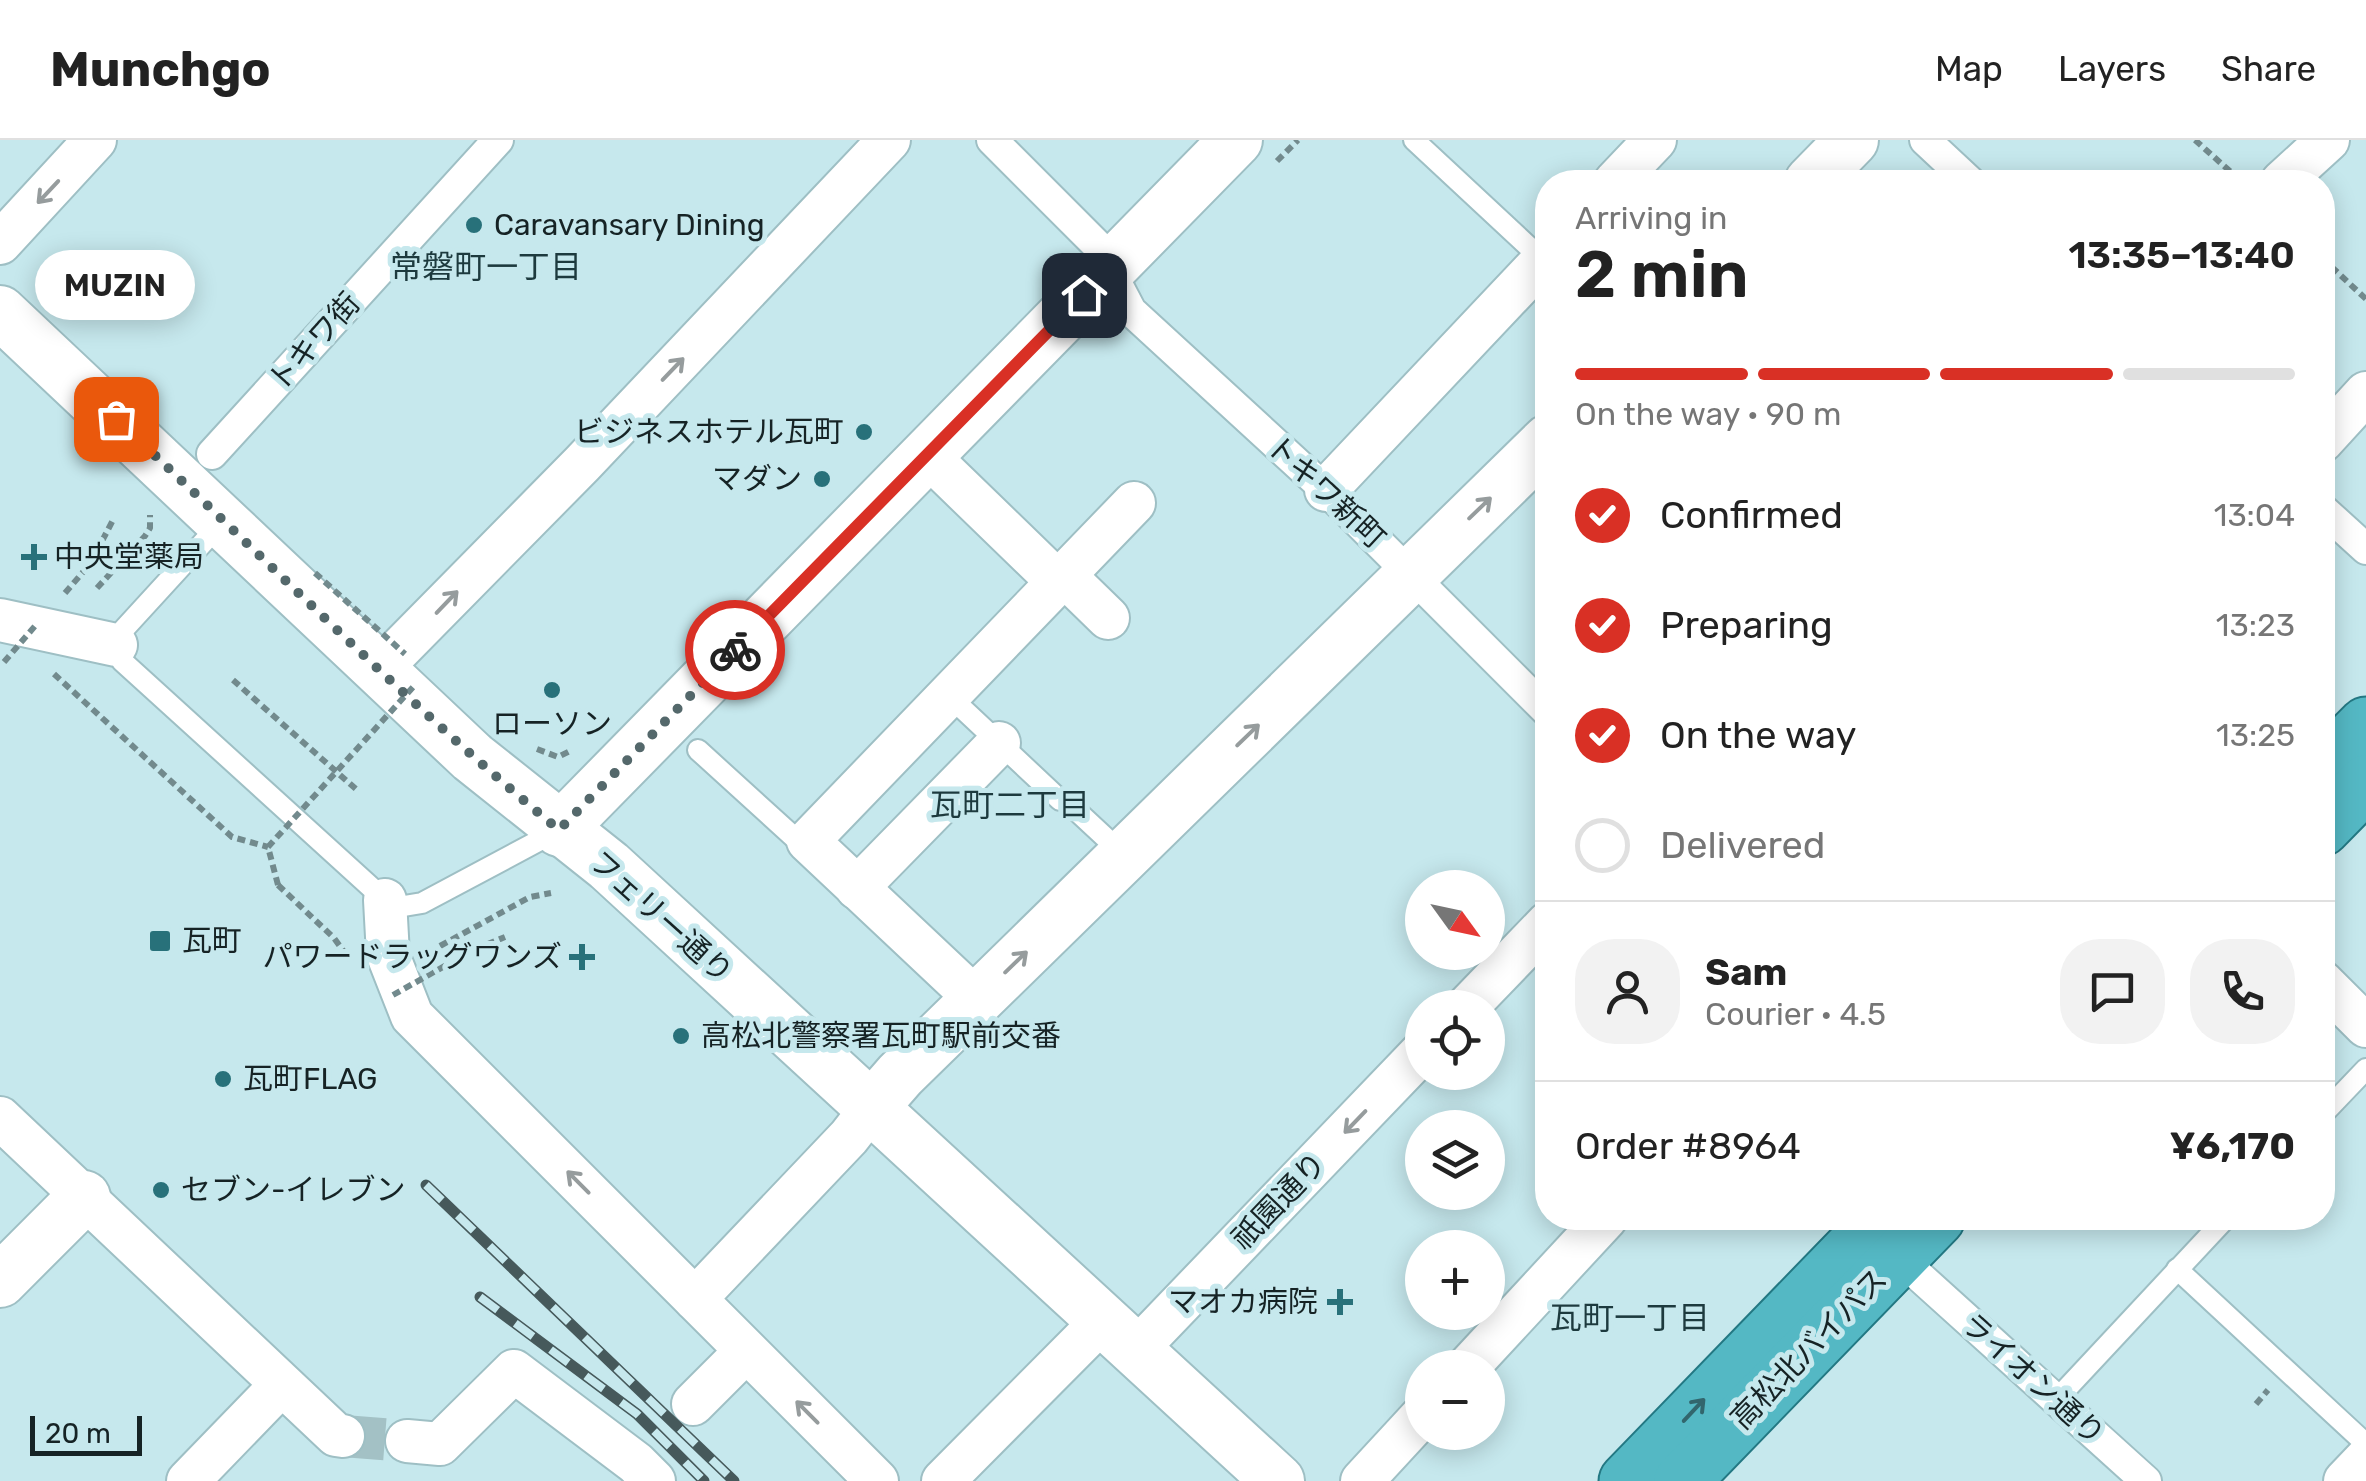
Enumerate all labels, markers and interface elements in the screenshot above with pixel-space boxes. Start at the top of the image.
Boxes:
text: Munchgo [50,41,271,98]
text: Map [1935,48,2003,90]
text: Layers [2058,48,2166,90]
text: Share [2221,48,2316,90]
one-way arrow [36,178,60,204]
text: Arriving in [1575,199,1727,237]
place label: Caravansary Dining [494,207,765,243]
marker: Caravansary Dining [463,214,485,236]
text: 13:35–13:40 [2068,232,2295,278]
text: 2 min [1575,236,1749,313]
district label: 常磐町一丁目 [390,248,582,286]
callout: MUZIN [36,249,196,319]
pin [1042,253,1127,338]
text: MUZIN [64,266,166,304]
icon: home [1057,268,1112,323]
street label: トキワ街 [260,285,368,399]
one-way arrow [661,357,685,381]
pin [74,377,159,462]
icon: bag [89,392,144,447]
text: On the way · 90 m [1575,395,1841,433]
place label: ビジネスホテル瓦町 [574,414,844,450]
marker: ビジネスホテル瓦町 [853,421,875,443]
street label: トキワ新町 [1259,428,1393,556]
place label: マダン [712,461,802,497]
marker: マダン [811,468,833,490]
icon: check [1575,488,1630,543]
text: Confirmed [1660,492,1843,538]
one-way arrow [1468,496,1492,520]
text: 13:04 [2214,496,2295,534]
place label: 中央堂薬局 [54,539,204,575]
marker: 中央堂薬局 [23,546,45,568]
one-way arrow [435,591,459,615]
icon: check [1575,598,1630,653]
courier [685,600,785,700]
text: Preparing [1660,602,1833,648]
text: 13:23 [2216,606,2295,644]
icon: bike [708,623,763,678]
marker: ローソン [541,679,563,701]
place label: ローソン [492,706,612,742]
icon: check [1575,708,1630,763]
text: On the way [1660,712,1856,758]
text: 13:25 [2216,716,2295,754]
one-way arrow [1235,723,1259,747]
district label: 瓦町二丁目 [930,786,1090,824]
text: Delivered [1660,822,1825,868]
street label: フェリー通り [582,843,740,991]
north arrow [1405,870,1505,970]
map controls [1405,870,1505,1450]
place label: 瓦町 [182,923,242,959]
marker: 瓦町 [147,928,173,954]
place label: パワードラッグワンズ [263,939,562,975]
button: person [1575,939,1680,1044]
button: chat [2060,939,2165,1044]
button: phone [2190,939,2295,1044]
marker: パワードラッグワンズ [571,946,593,968]
text: Sam [1705,949,1787,995]
one-way arrow [1003,950,1027,974]
button: locate [1405,990,1505,1090]
text: Courier · 4.5 [1705,995,1886,1033]
place label: 高松北警察署瓦町駅前交番 [701,1018,1061,1054]
marker: 高松北警察署瓦町駅前交番 [670,1025,692,1047]
place label: 瓦町FLAG [243,1061,378,1097]
marker: 瓦町FLAG [212,1068,234,1090]
one-way arrow [1343,1110,1367,1134]
button: layers [1405,1110,1505,1210]
text: Order #8964 [1575,1123,1801,1169]
text: ¥6,170 [2169,1123,2295,1169]
street label: 祇園通り [1224,1145,1334,1257]
one-way arrow [567,1170,591,1194]
place label: セブン-イレブン [181,1172,406,1208]
marker: セブン-イレブン [150,1179,172,1201]
button: + [1405,1230,1505,1330]
street label: 高松北バイパス [1723,1261,1895,1437]
place label: マオカ病院 [1168,1284,1318,1320]
marker: マオカ病院 [1327,1289,1353,1315]
district label: 瓦町一丁目 [1550,1299,1710,1337]
street label: ライオン通り [1954,1305,2112,1453]
button: − [1405,1350,1505,1450]
one-way arrow [1682,1398,1705,1423]
one-way arrow [796,1401,820,1425]
scale bar [30,1411,142,1456]
text: 20 m [45,1417,111,1450]

